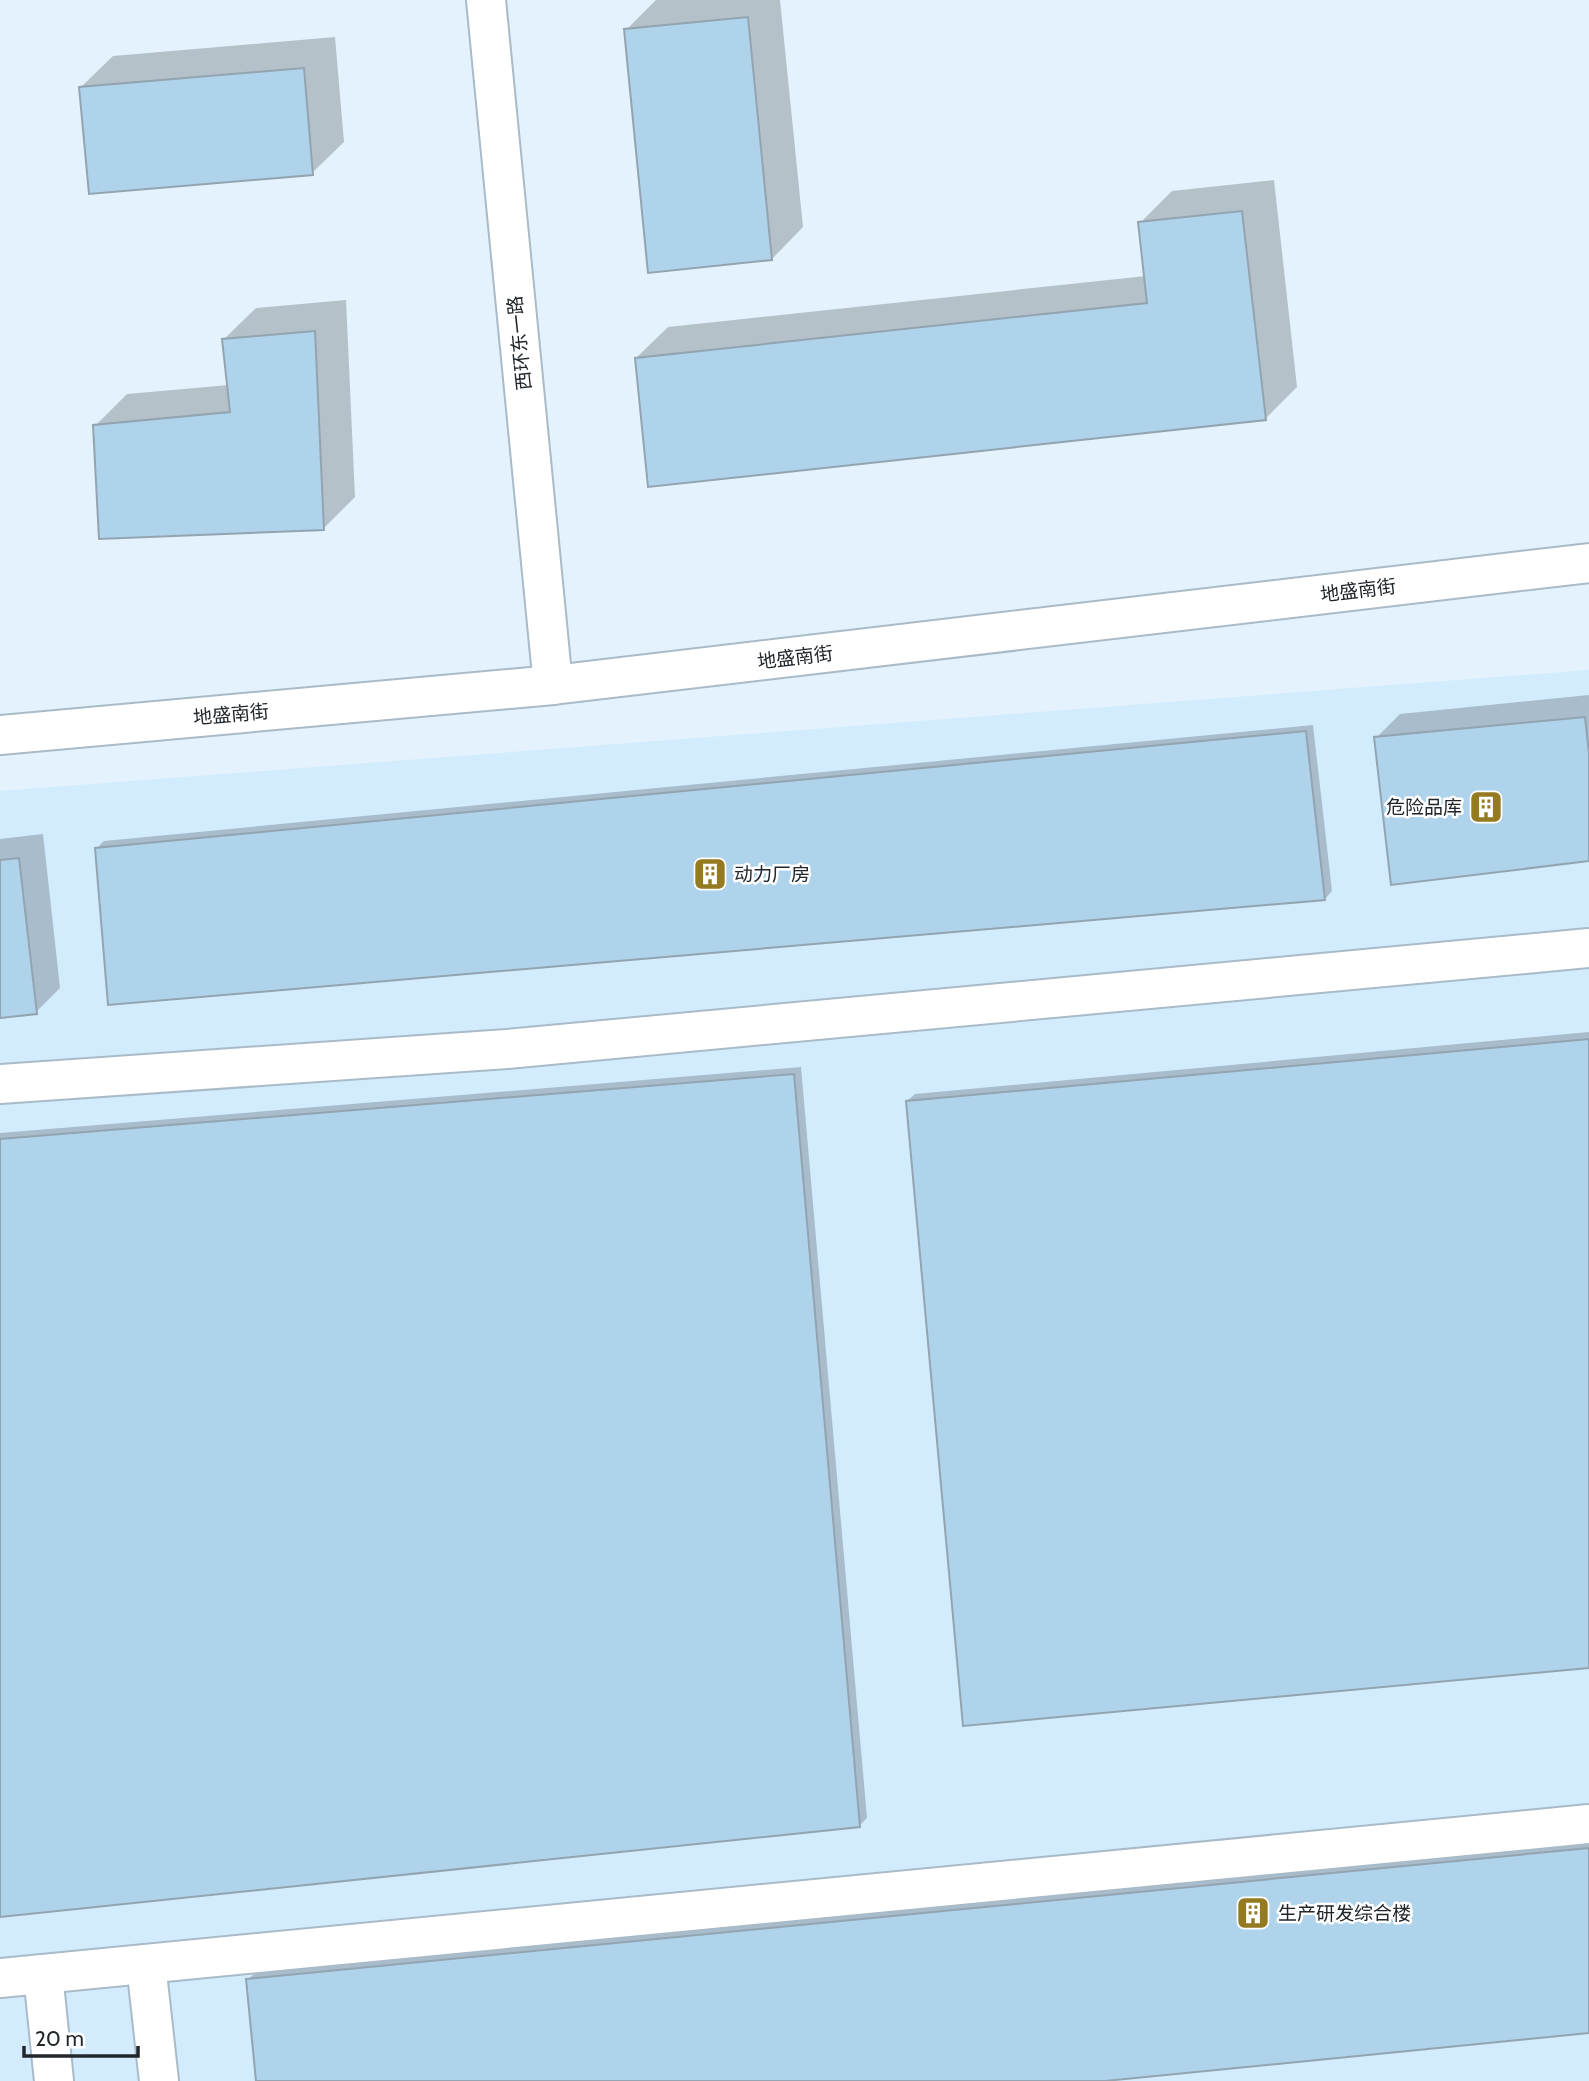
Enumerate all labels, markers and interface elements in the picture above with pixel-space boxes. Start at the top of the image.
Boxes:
street label: 西环东一路 [503,294,536,391]
street label: 地盛南街 [1319,574,1397,607]
street label: 地盛南街 [756,641,834,674]
street label: 地盛南街 [192,700,270,729]
building icon: 危险品库 [1467,788,1505,826]
place label: 危险品库 [1386,796,1462,819]
building icon: 动力厂房 [691,855,729,893]
place label: 动力厂房 [734,863,810,886]
building icon: 生产研发综合楼 [1234,1894,1272,1932]
place label: 生产研发综合楼 [1278,1902,1411,1925]
scale bar [24,2014,138,2058]
text: 20 m [35,2026,84,2051]

